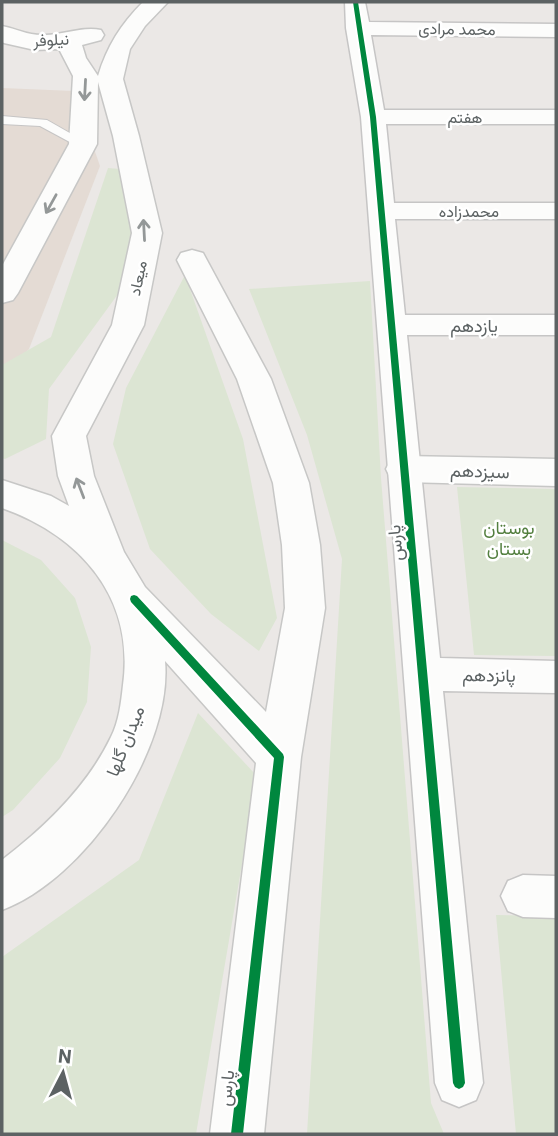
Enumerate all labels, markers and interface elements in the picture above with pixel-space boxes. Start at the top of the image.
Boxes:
street label: محمد مرادی [418,19,496,40]
street label: نیلوفر [31,30,70,51]
one-way arrow [79,78,92,101]
street label: هفتم [448,108,482,128]
one-way arrow [43,193,57,214]
street label: محمدزاده [439,202,499,222]
one-way arrow [138,219,151,242]
street label: میعاد [125,259,151,297]
street label: یازدهم [450,315,498,338]
street label: سیزدهم [450,459,510,485]
one-way arrow [73,478,86,499]
park label: بوستان بستان [483,517,535,559]
street label: پارس [383,524,409,562]
street label: پانزدهم [462,664,516,688]
street label: میدان گلها [101,703,150,780]
north arrow [28,1038,98,1108]
text: N [57,1044,73,1069]
street label: پارس [214,1069,240,1107]

